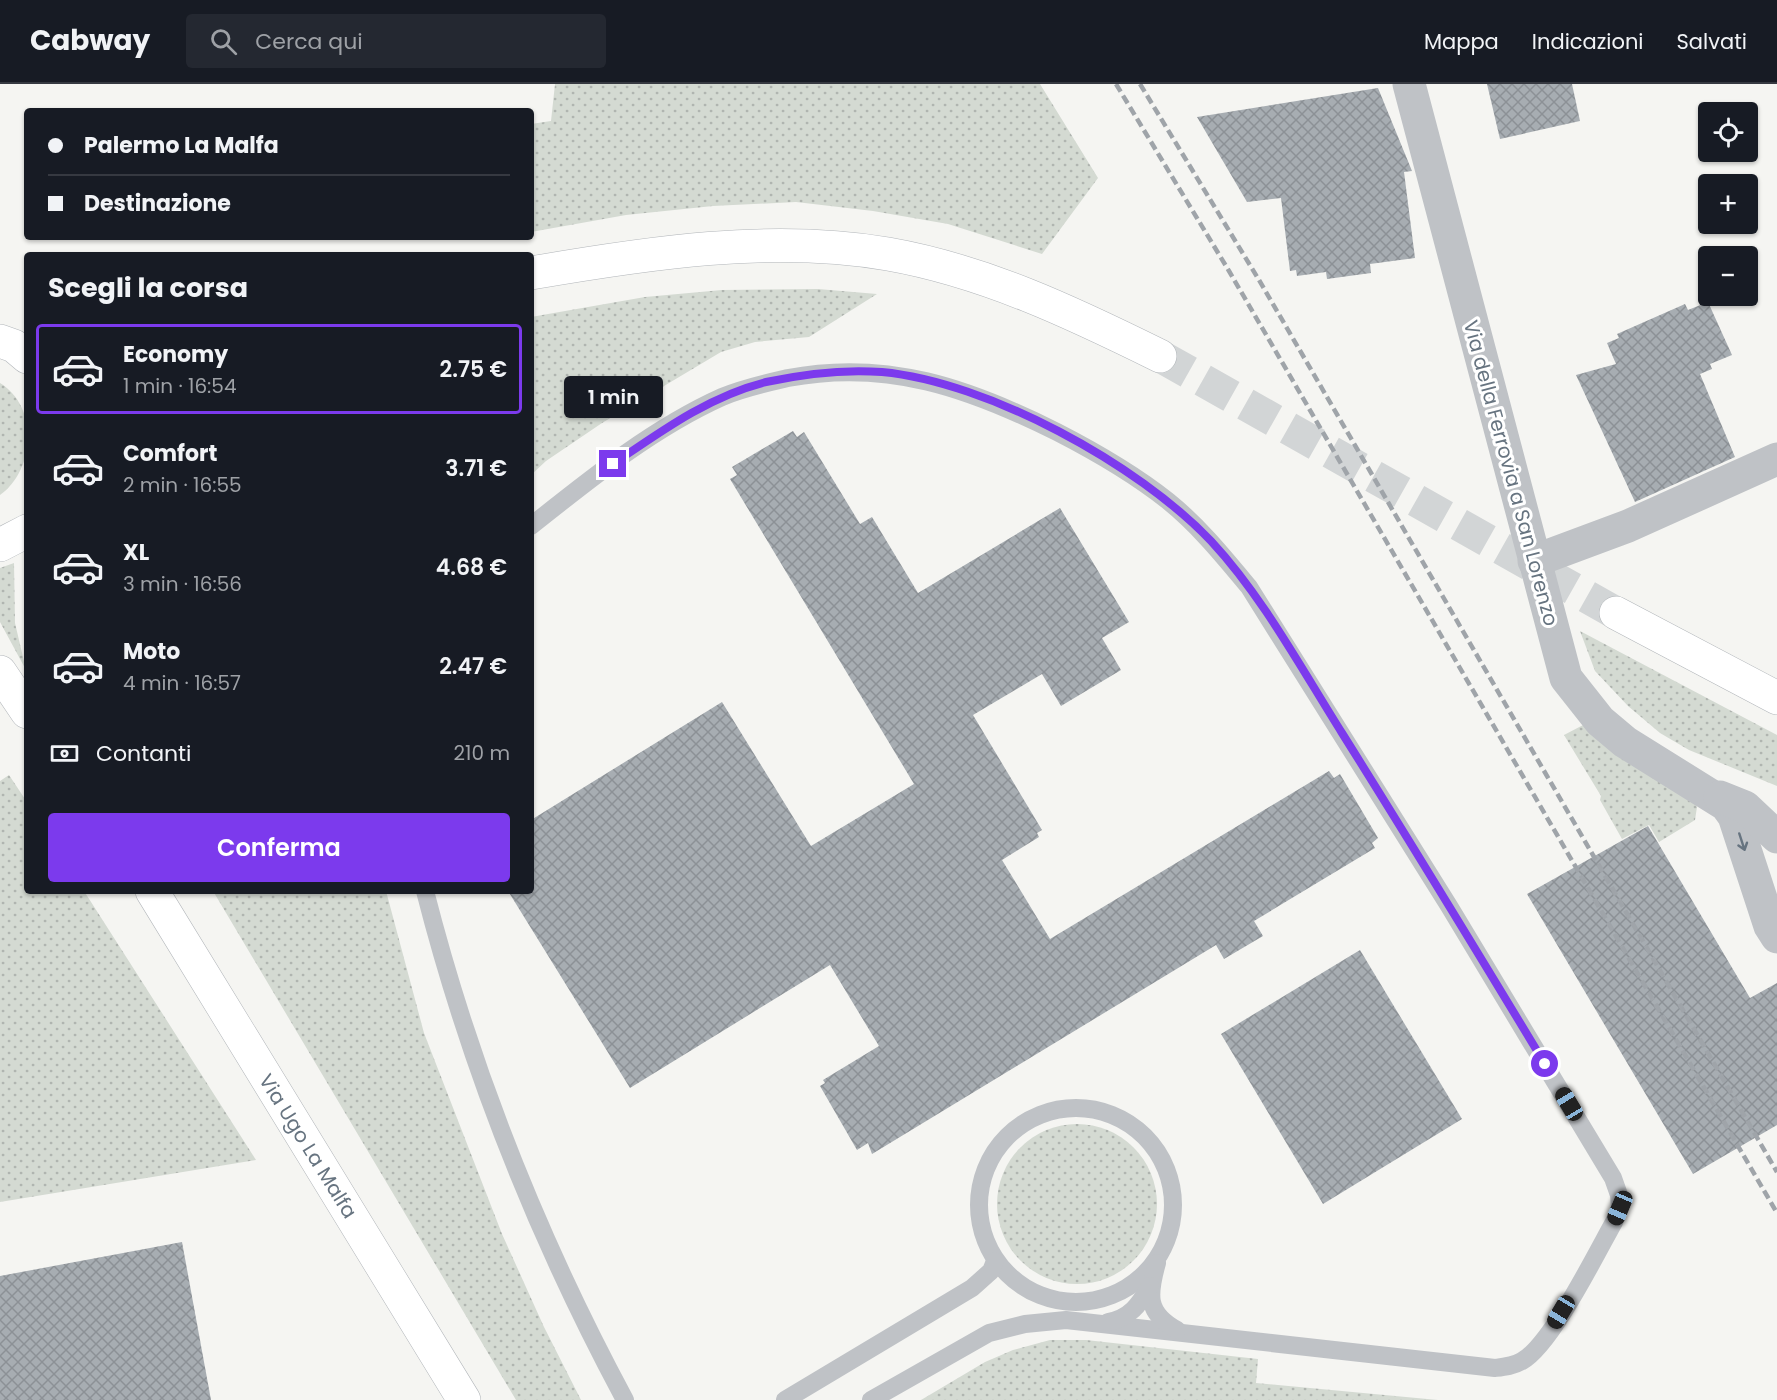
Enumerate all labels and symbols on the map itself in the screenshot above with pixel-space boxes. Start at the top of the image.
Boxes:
street label: Via della Ferrovia a San Lorenzo [1457,317,1565,629]
callout: 1 min [564,377,662,419]
route end [599,450,626,477]
one-way arrow [1738,832,1749,851]
route start [1531,1050,1558,1077]
street label: Via Ugo La Malfa [252,1068,364,1224]
car [1552,1084,1586,1124]
car [1605,1188,1635,1228]
car [1544,1292,1578,1332]

